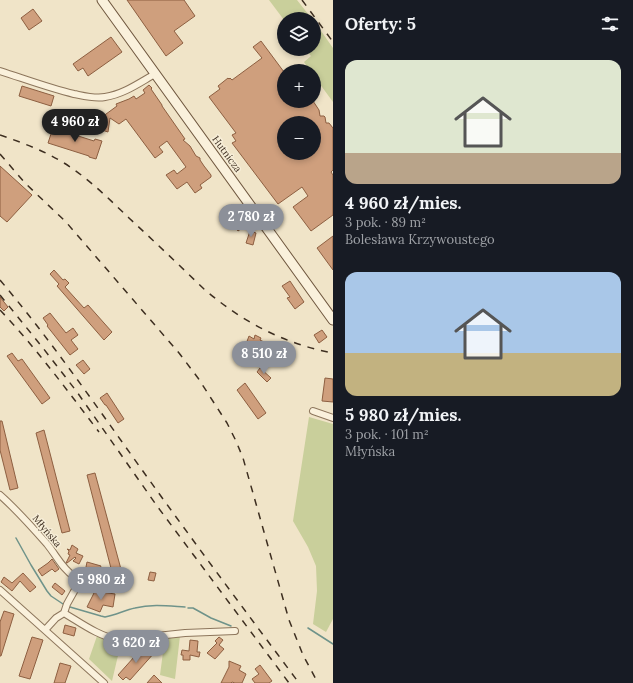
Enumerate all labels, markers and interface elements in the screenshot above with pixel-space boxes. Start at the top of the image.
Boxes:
map controls [277,12,321,160]
button: layers [277,12,321,56]
text: Oferty: 5 [345,13,416,35]
icon: filters [599,13,621,35]
button: + [277,64,321,108]
icon: home [447,86,519,158]
pin: 4 960 zł [34,109,116,143]
text: 4 960 zł [51,113,99,130]
button: − [277,116,321,160]
street label: Hutnicza [209,133,245,175]
text: 4 960 zł/mies. [345,192,462,214]
pin: 2 780 zł [210,204,292,238]
text: 2 780 zł [228,208,274,225]
text: 3 pok. · 89 m² [345,214,426,231]
text: Bolesława Krzywoustego [345,231,495,248]
icon: home [447,298,519,370]
pin: 8 510 zł [223,341,305,375]
text: 8 510 zł [241,345,287,362]
text: 5 980 zł/mies. [345,404,461,426]
text: 3 pok. · 101 m² [345,426,429,443]
text: Młyńska [345,443,395,460]
street label: Młyńska [30,512,64,550]
pin: 5 980 zł [60,567,142,601]
text: 5 980 zł [77,571,125,588]
pin: 3 620 zł [95,630,177,664]
text: 3 620 zł [112,634,160,651]

